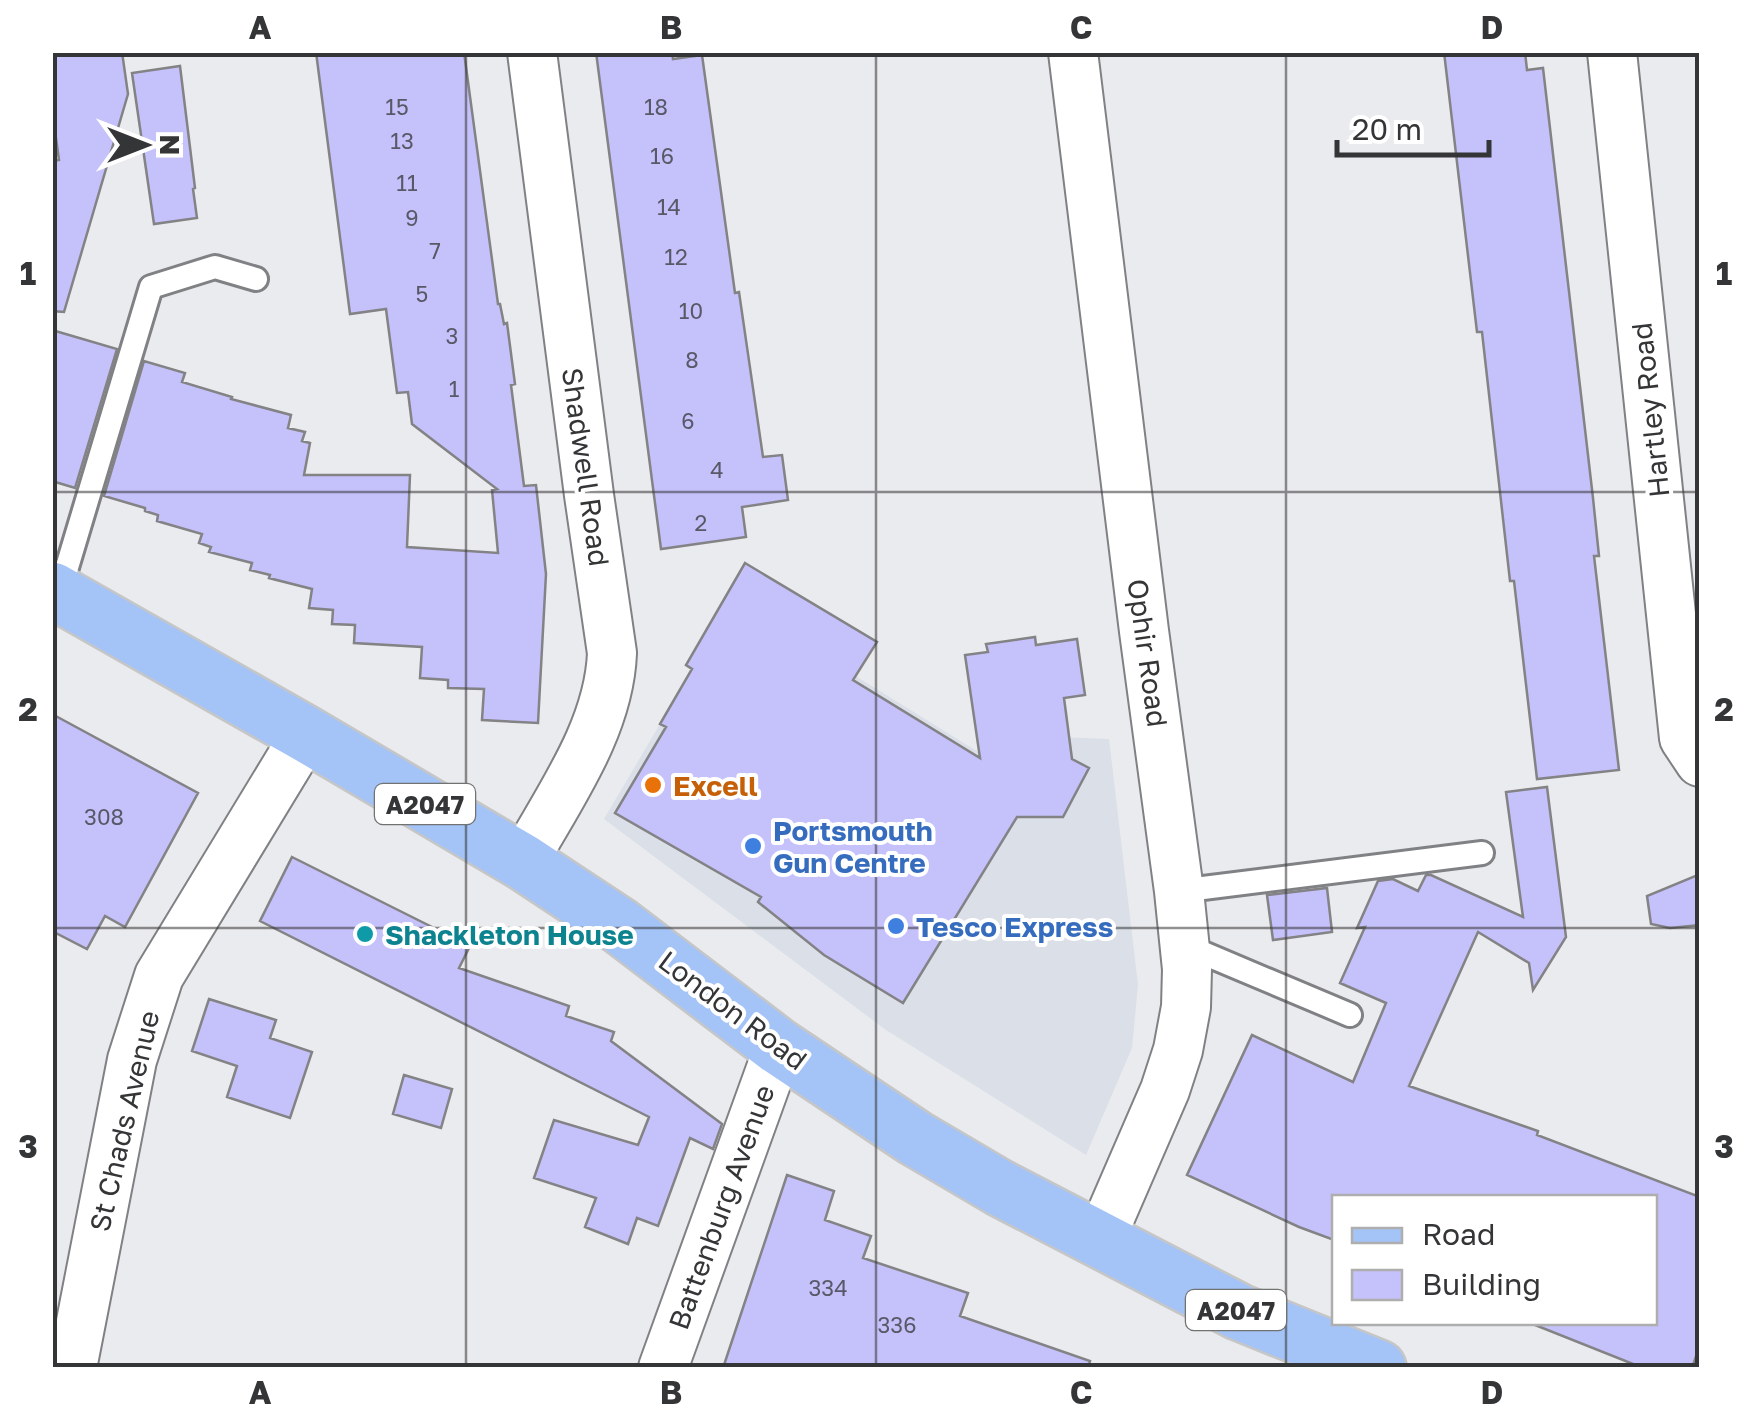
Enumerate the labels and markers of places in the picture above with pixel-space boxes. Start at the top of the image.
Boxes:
place label: Excell [673,769,758,802]
marker: Excell [642,774,664,796]
place label: Portsmouth Gun Centre [773,814,933,879]
marker: Portsmouth Gun Centre [742,835,764,857]
place label: Tesco Express [916,910,1113,943]
marker: Tesco Express [885,915,907,937]
place label: Shackleton House [385,918,634,951]
marker: Shackleton House [354,923,376,945]

